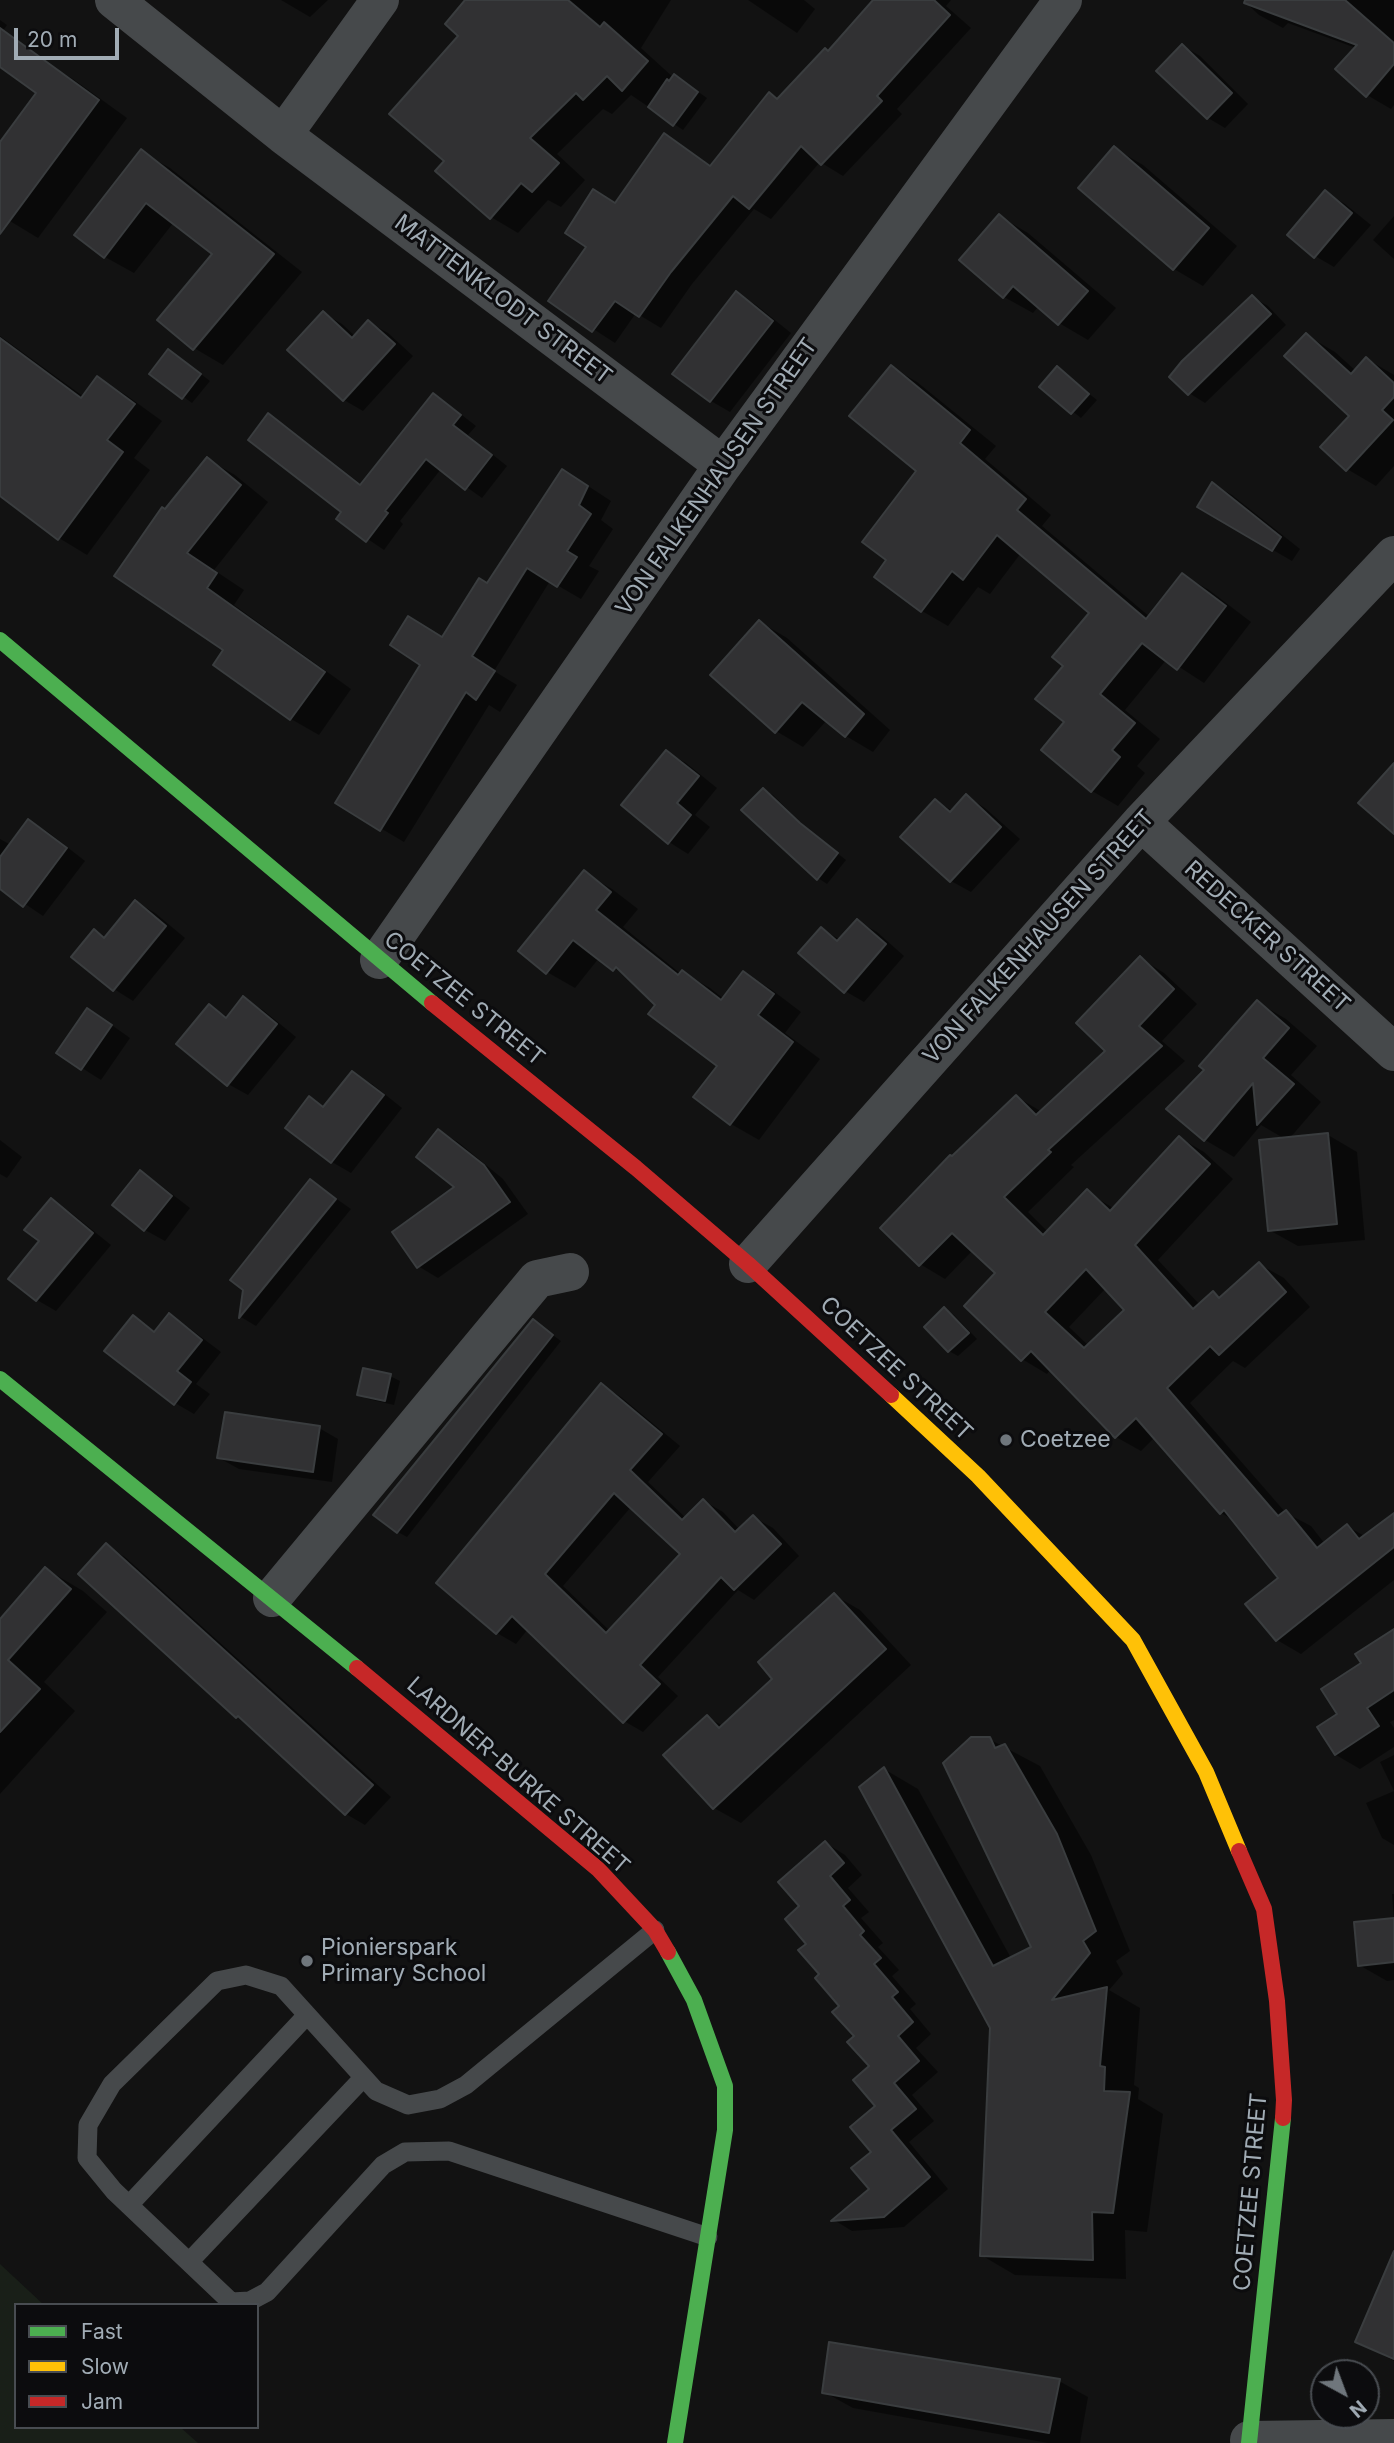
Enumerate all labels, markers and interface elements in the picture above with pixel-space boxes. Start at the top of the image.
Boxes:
scale bar [18,14,122,58]
text: 20 m [27,27,77,52]
street label: MATTENKLODT STREET [389,209,617,391]
street label: VON FALKENHAUSEN STREET [610,333,824,621]
street label: VON FALKENHAUSEN STREET [918,804,1160,1070]
street label: REDECKER STREET [1179,855,1355,1019]
street label: COETZEE STREET [378,926,550,1072]
street label: COETZEE STREET [814,1291,978,1447]
place label: Coetzee [1020,1426,1111,1454]
marker: Coetzee [998,1432,1014,1448]
street label: LARDNER-BURKE STREET [401,1672,635,1880]
place label: Pionierspark Primary School [321,1934,486,1988]
marker: Pionierspark Primary School [299,1953,315,1969]
street label: COETZEE STREET [1229,2092,1273,2292]
legend [14,2303,259,2429]
text: Fast [81,2319,123,2344]
text: Slow [81,2354,129,2379]
north arrow [1310,2359,1380,2429]
text: Jam [81,2389,123,2414]
text: N [1345,2395,1371,2422]

